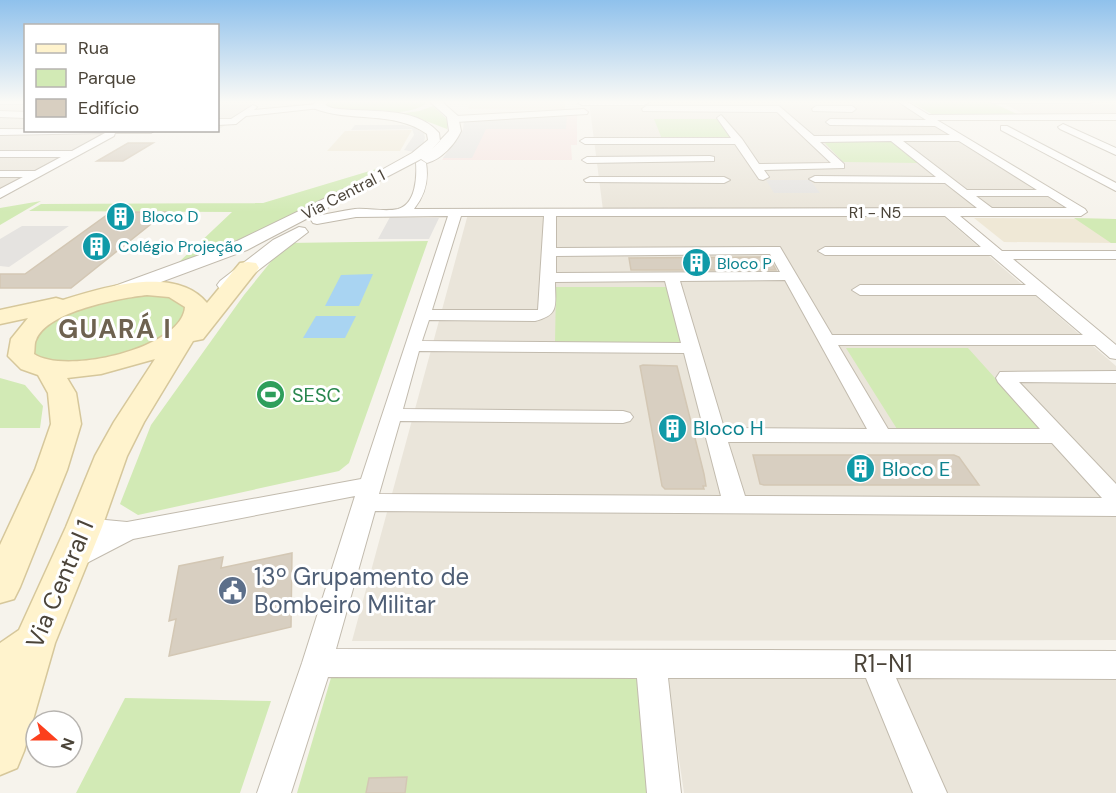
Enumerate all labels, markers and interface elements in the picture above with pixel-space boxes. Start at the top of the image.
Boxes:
legend [24,24,219,132]
text: Rua [78,36,109,60]
text: Parque [78,66,136,90]
text: Edifício [78,96,139,120]
street label: Via Central 1 [298,164,389,224]
building icon: Bloco D [105,200,137,232]
street label: R1 - N5 [849,202,901,223]
place label: Bloco D [142,206,199,227]
building icon: Colégio Projeção [81,230,113,262]
place label: Colégio Projeção [118,236,243,257]
building icon: Bloco P [680,247,712,279]
place label: Bloco P [717,253,772,274]
district label: GUARÁ I [58,312,172,346]
sports icon: SESC [255,379,287,411]
place label: SESC [292,382,341,408]
building icon: Bloco H [656,412,688,444]
place label: Bloco H [693,415,764,441]
building icon: Bloco E [845,453,877,485]
place label: Bloco E [882,456,950,482]
street label: Via Central 1 [19,515,100,653]
place label: 13º Grupamento de Bombeiro Militar [254,561,469,620]
public building icon: 13º Grupamento de Bombeiro Militar [217,575,249,607]
street label: R1-N1 [854,648,912,679]
north arrow [24,709,84,769]
text: N [56,735,79,753]

